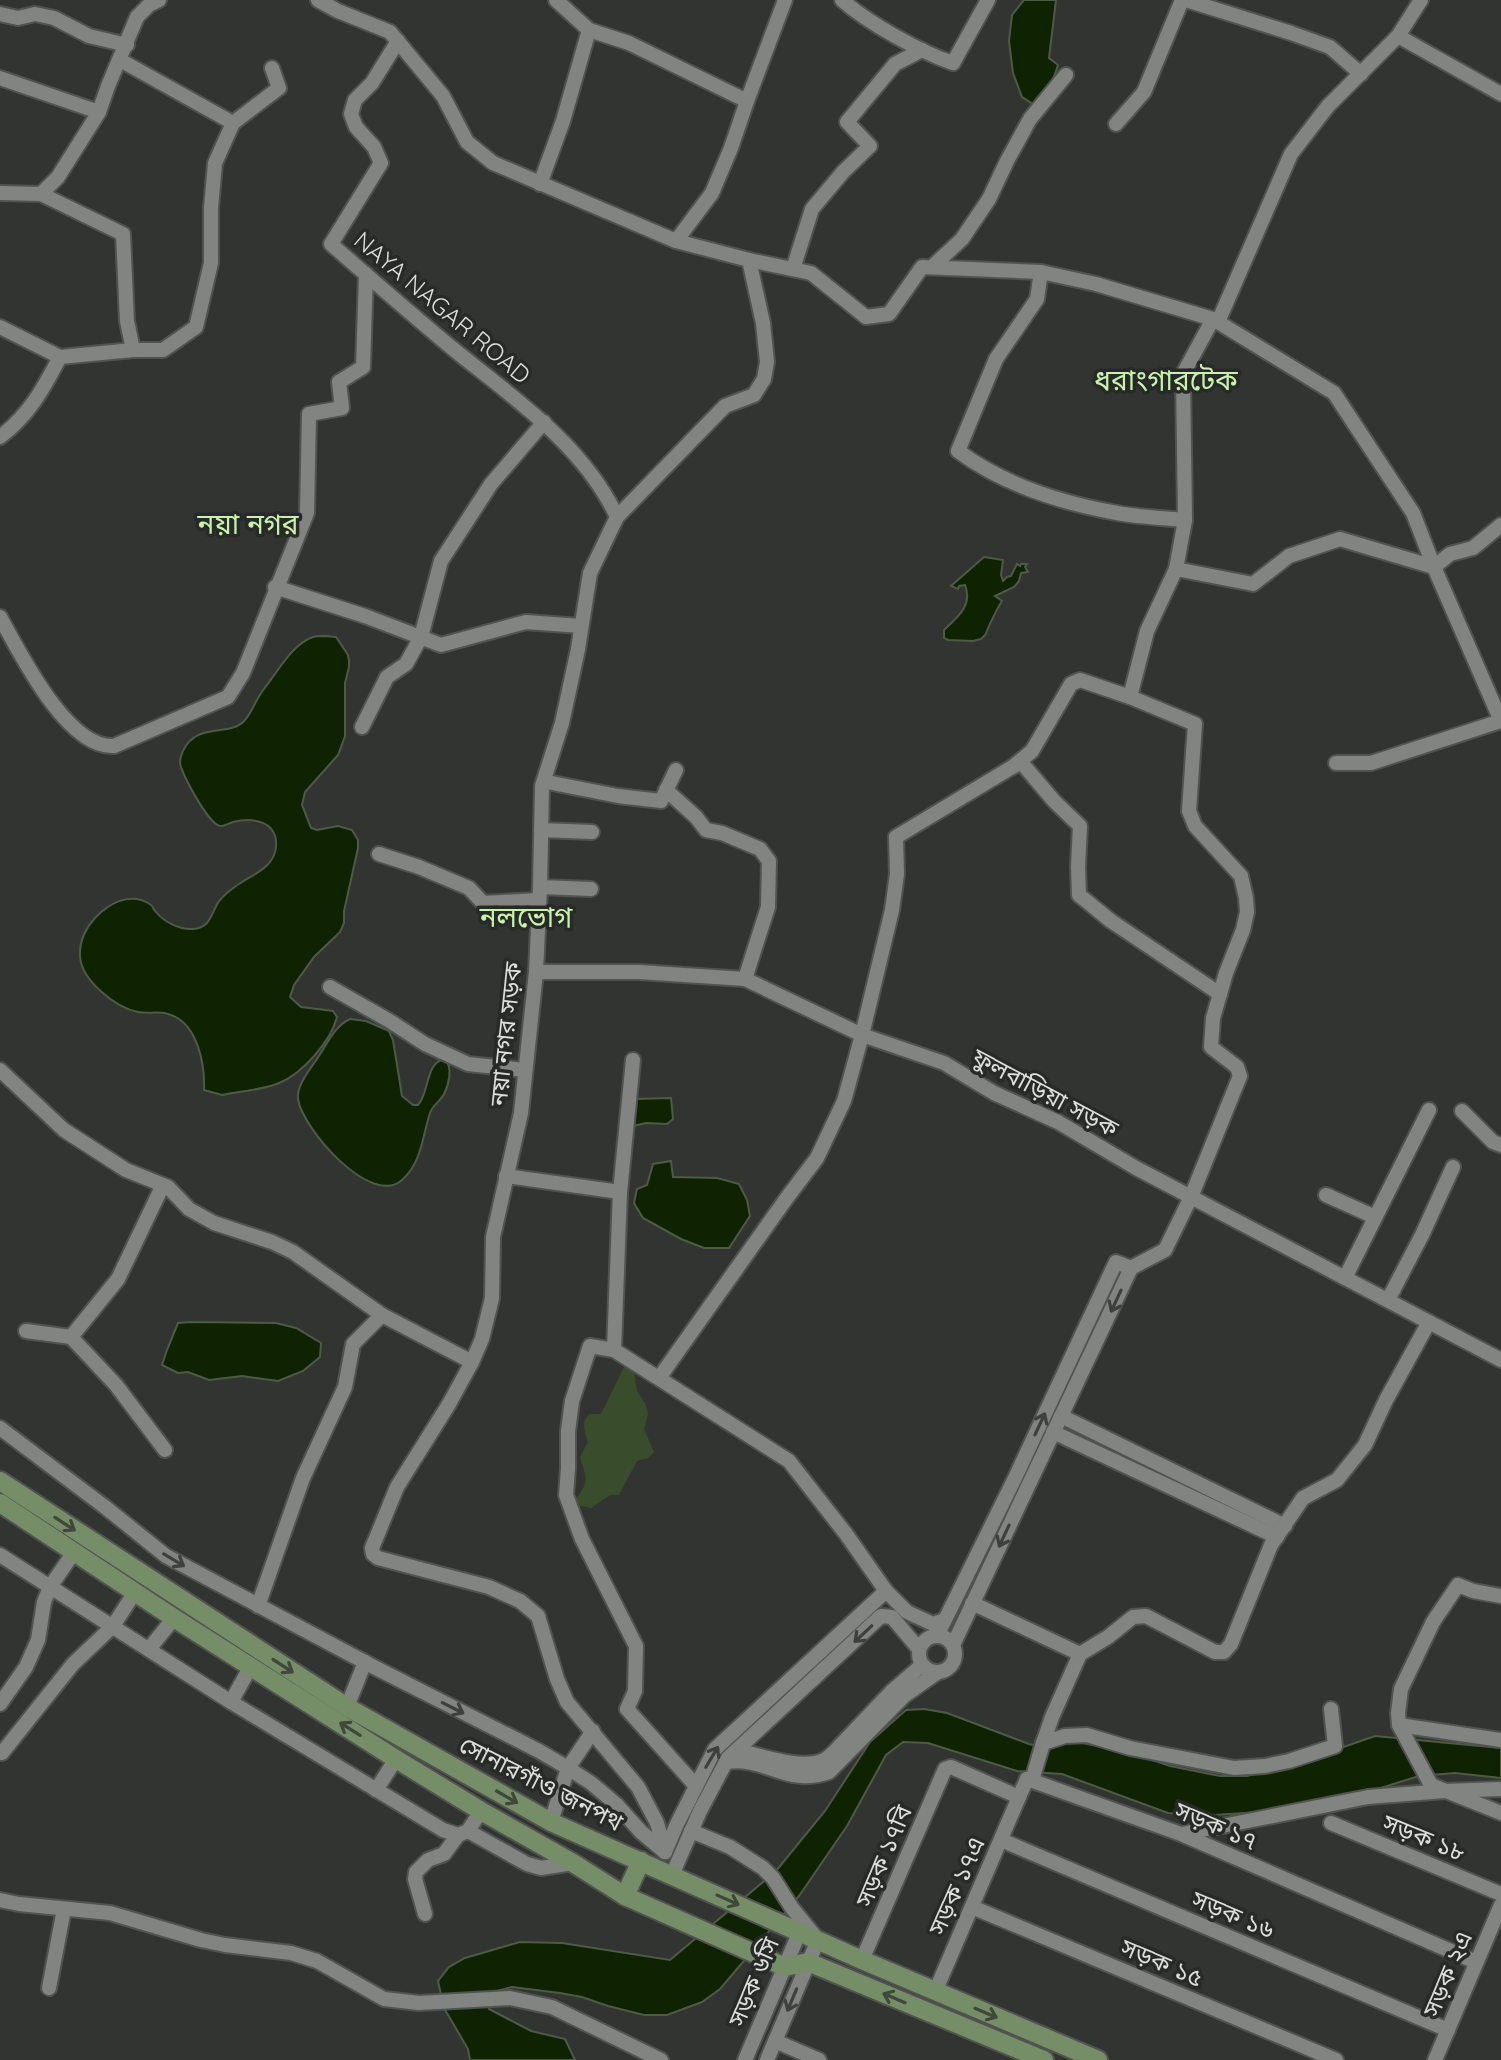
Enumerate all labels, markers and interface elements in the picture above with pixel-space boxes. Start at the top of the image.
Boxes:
street label: NAYA NAGAR ROAD [348,225,537,390]
district label: ধরাংগারটেক [1094,362,1238,397]
district label: নয়া নগর [196,506,299,541]
district label: নলভোগ [479,899,573,934]
street label: নয়া নগর সড়ক [482,960,528,1108]
street label: ফুলবাড়িয়া সড়ক [966,1041,1124,1143]
one-way arrow [1108,1289,1123,1313]
one-way arrow [1033,1413,1048,1437]
one-way arrow [54,1515,76,1532]
one-way arrow [996,1524,1011,1548]
one-way arrow [162,1552,185,1568]
one-way arrow [853,1624,873,1642]
one-way arrow [271,1658,294,1674]
one-way arrow [440,1700,464,1716]
one-way arrow [339,1721,362,1737]
street label: সোনারগাঁও জনপথ [455,1729,629,1837]
one-way arrow [704,1746,720,1769]
one-way arrow [495,1790,518,1806]
street label: সড়ক ১৭ [1170,1794,1262,1856]
street label: সড়ক ১৭বি [848,1800,918,1912]
street label: সড়ক ১৮ [1378,1807,1470,1867]
street label: সড়ক ১৭এ [921,1832,991,1940]
street label: সড়ক ১৬ [1187,1883,1279,1945]
one-way arrow [716,1894,740,1909]
street label: সড়ক ২এ [1415,1926,1478,2022]
street label: সড়ক ১৫ [1116,1931,1208,1993]
street label: সড়ক ৬সি [721,1932,786,2031]
one-way arrow [783,1987,798,2012]
one-way arrow [882,1989,907,2004]
one-way arrow [973,2007,998,2021]

